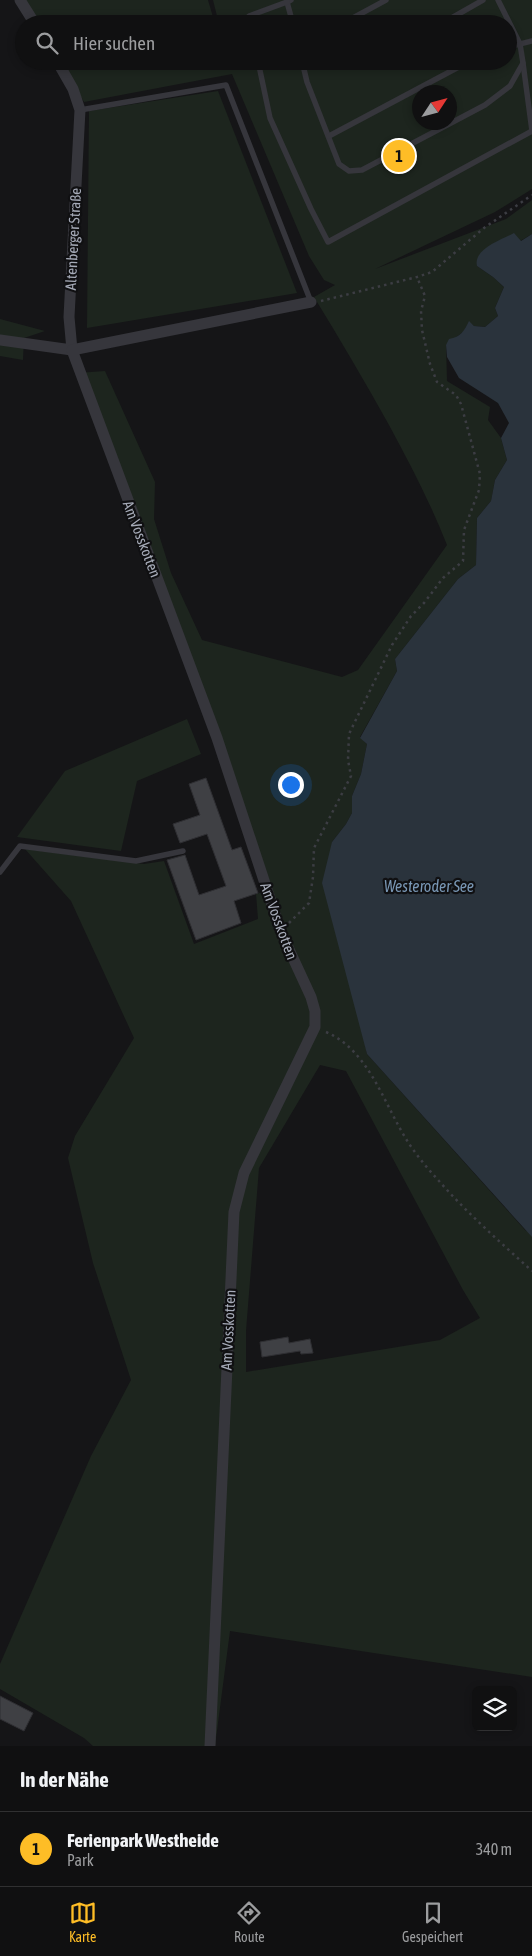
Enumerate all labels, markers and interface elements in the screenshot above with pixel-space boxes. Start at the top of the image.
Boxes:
search box [15,15,517,70]
icon: search [33,29,61,57]
text: Hier suchen [73,32,155,54]
north arrow [412,85,457,130]
pin: 1 [383,137,415,175]
street label: Altenberger Straße [62,187,84,291]
street label: Am Vosskotten [120,498,164,580]
your location [278,772,304,798]
water label: Westeroder See [384,877,474,895]
street label: Am Vosskotten [257,880,301,962]
street label: Am Vosskotten [217,1289,239,1371]
map controls [472,1686,517,1731]
button: layers [472,1686,517,1731]
text: In der Nähe [20,1767,109,1791]
text: Ferienpark Westheide [67,1829,219,1851]
text: 1 [32,1840,40,1858]
text: 340 m [476,1840,512,1858]
text: Park [67,1851,94,1869]
tab: Karte [69,1899,97,1945]
tab: Route [234,1899,265,1945]
tab: Gespeichert [402,1899,463,1945]

